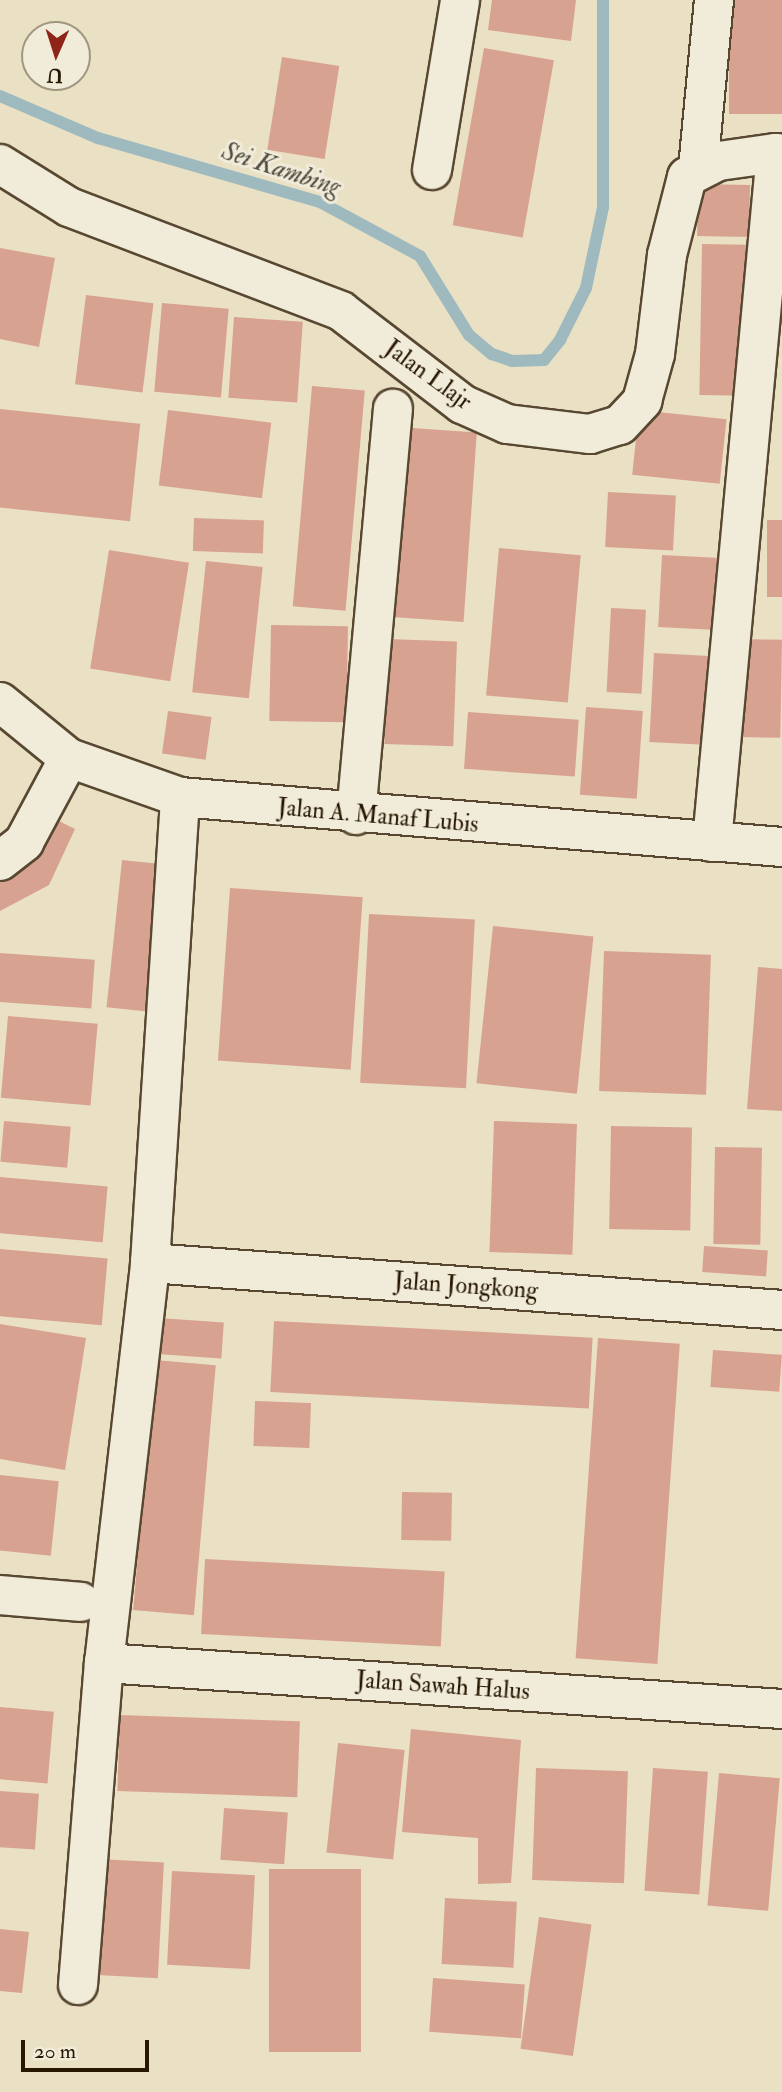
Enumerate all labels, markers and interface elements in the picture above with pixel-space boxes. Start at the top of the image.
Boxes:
north arrow [21,21,91,91]
text: U [46,63,64,87]
water label: Sei Kambing [218,136,344,204]
street label: Jalan Llajr [379,334,477,416]
street label: Jalan A. Manaf Lubis [276,793,480,839]
street label: Jalan Jongkong [393,1267,539,1305]
street label: Jalan Sawah Halus [355,1666,531,1706]
scale bar [24,2025,152,2070]
text: 20 m [34,2038,76,2065]

